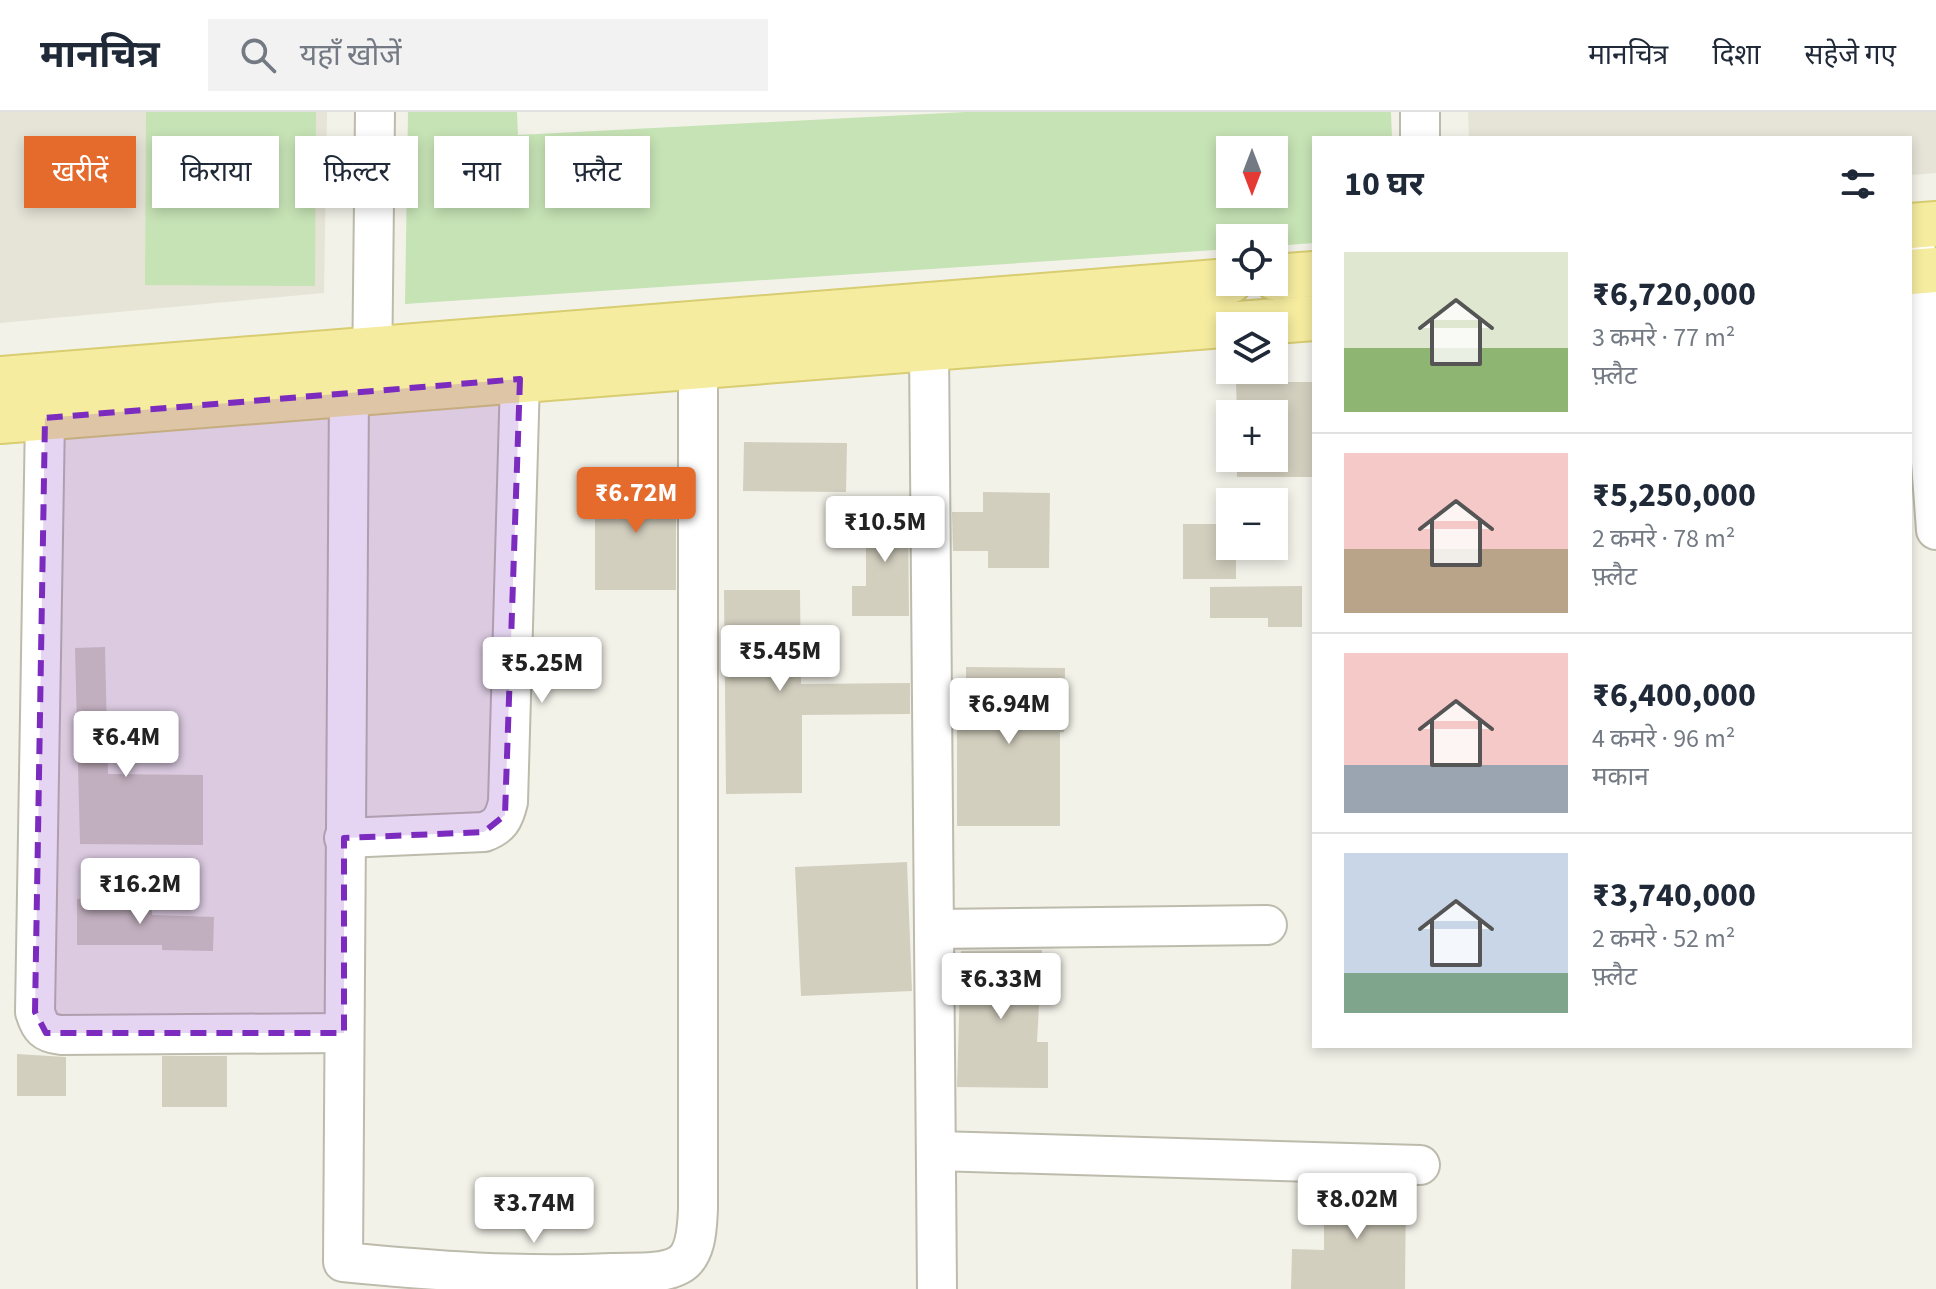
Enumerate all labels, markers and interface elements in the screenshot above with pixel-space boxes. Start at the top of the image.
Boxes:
search box [208,19,768,91]
text: मानचित्र [40,28,160,82]
icon: search [236,33,280,77]
text: यहाँ खोजें [300,34,401,77]
text: मानचित्र [1588,35,1668,75]
text: दिशा [1712,35,1761,75]
text: सहेजे गए [1805,35,1896,75]
chip: खरीदें [24,136,136,208]
chip: किराया [152,136,279,208]
chip: फ़िल्टर [295,136,418,208]
chip: नया [434,136,529,208]
chip: फ़्लैट [545,136,650,208]
north arrow [1216,136,1288,208]
map controls [1216,136,1288,560]
text: 10 घर [1344,160,1424,209]
icon: filters [1836,162,1880,206]
button: locate [1216,224,1288,296]
text: ₹6,720,000 [1592,270,1756,319]
icon: home [1408,284,1504,380]
button: layers [1216,312,1288,384]
text: 3 कमरे · 77 m² [1592,319,1735,356]
text: फ़्लैट [1592,357,1637,394]
button: + [1216,400,1288,472]
pin: ₹6.72M [571,467,701,535]
text: ₹5,250,000 [1592,471,1756,520]
text: ₹6.72M [595,474,677,511]
icon: home [1408,485,1504,581]
button: − [1216,488,1288,560]
pin: ₹10.5M [820,496,950,564]
text: ₹10.5M [844,503,926,540]
text: 2 कमरे · 78 m² [1592,520,1735,557]
text: फ़्लैट [1592,558,1637,595]
pin: ₹5.45M [715,625,845,693]
text: ₹5.45M [739,632,821,669]
pin: ₹5.25M [477,637,607,705]
text: ₹5.25M [501,644,583,681]
text: ₹6,400,000 [1592,671,1756,720]
pin: ₹6.94M [944,678,1074,746]
text: ₹6.94M [968,685,1050,722]
icon: home [1408,685,1504,781]
pin: ₹6.4M [70,711,182,779]
text: ₹6.4M [92,718,160,755]
text: 4 कमरे · 96 m² [1592,720,1735,757]
text: मकान [1592,758,1649,795]
pin: ₹16.2M [75,858,205,926]
text: ₹16.2M [99,865,181,902]
text: ₹3,740,000 [1592,871,1756,920]
icon: home [1408,885,1504,981]
text: 2 कमरे · 52 m² [1592,920,1735,957]
pin: ₹6.33M [936,953,1066,1021]
text: फ़्लैट [1592,958,1637,995]
text: ₹6.33M [960,960,1042,997]
pin: ₹8.02M [1292,1173,1422,1241]
pin: ₹3.74M [469,1177,599,1245]
text: ₹8.02M [1316,1180,1398,1217]
text: ₹3.74M [493,1184,575,1221]

